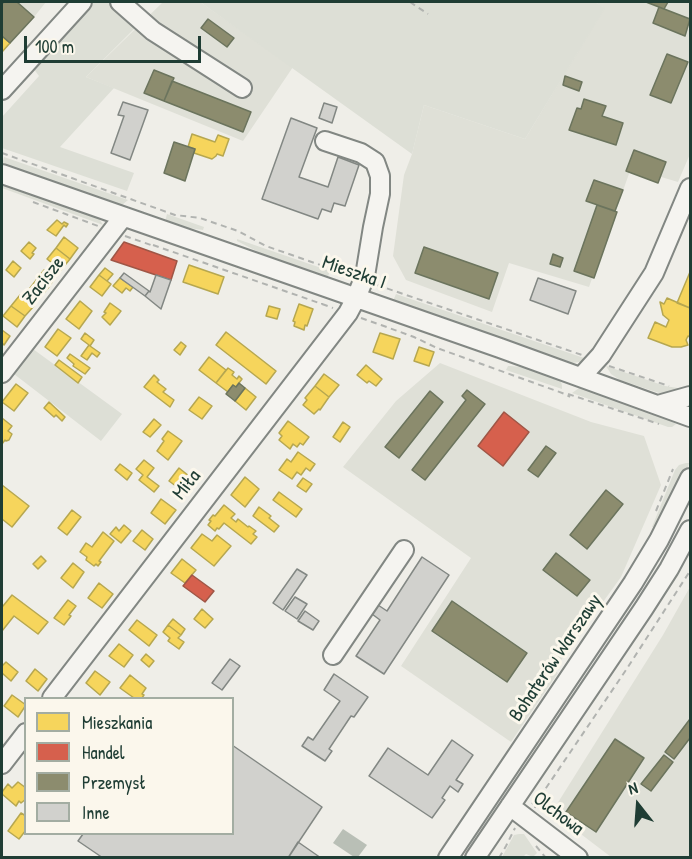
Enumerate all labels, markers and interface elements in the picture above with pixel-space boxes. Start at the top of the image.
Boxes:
scale bar [27,24,204,62]
text: 100 m [35,34,74,59]
street label: Mieszka I [319,251,389,295]
street label: Zacisze [18,252,70,310]
street label: Miła [168,465,206,505]
street label: Bohaterów Warszawy [505,590,607,726]
legend [24,697,234,835]
text: Mieszkania [82,710,152,735]
text: Handel [82,740,125,765]
text: Przemysł [82,770,146,795]
north arrow [608,775,668,835]
text: N [625,776,640,800]
street label: Olchowa [528,787,588,841]
text: Inne [82,800,110,825]

